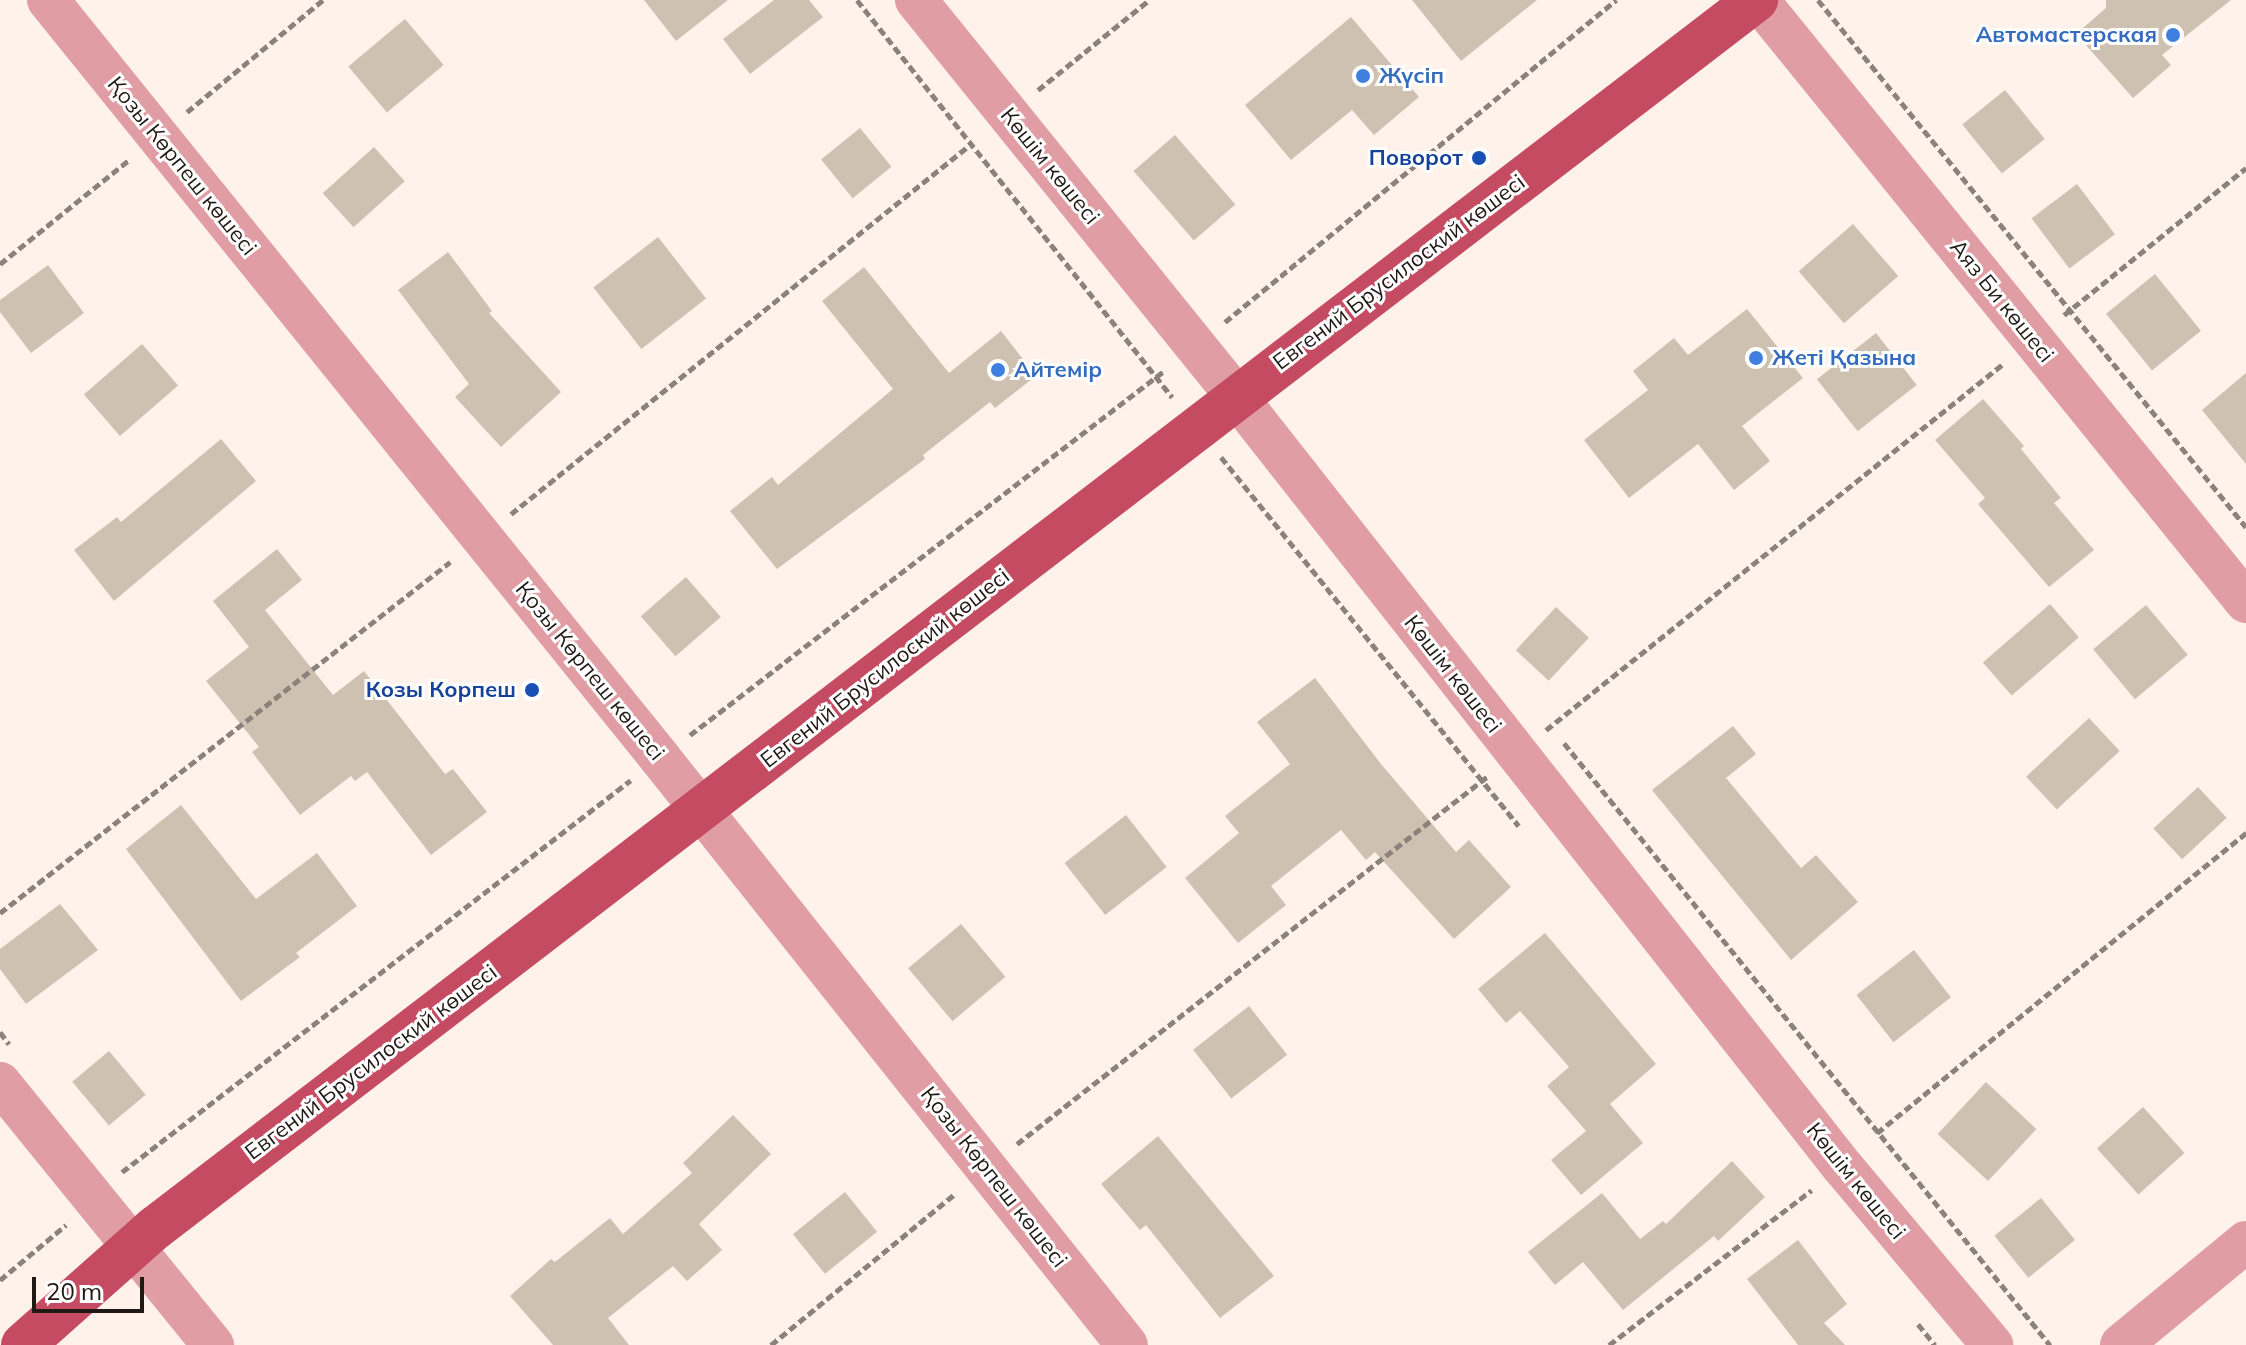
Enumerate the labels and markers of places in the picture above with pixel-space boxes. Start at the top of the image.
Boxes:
place label: Автомастерская [1976,22,2157,48]
marker: Автомастерская [2164,26,2182,44]
place label: Жүсіп [1379,63,1444,89]
marker: Жүсіп [1354,67,1372,85]
place label: Поворот [1369,145,1463,171]
marker: Поворот [1470,149,1488,167]
place label: Жеті Қазына [1772,345,1916,371]
marker: Жеті Қазына [1747,349,1765,367]
place label: Айтемір [1014,357,1102,383]
marker: Айтемір [989,361,1007,379]
place label: Козы Корпеш [366,677,516,703]
marker: Козы Корпеш [523,681,541,699]

